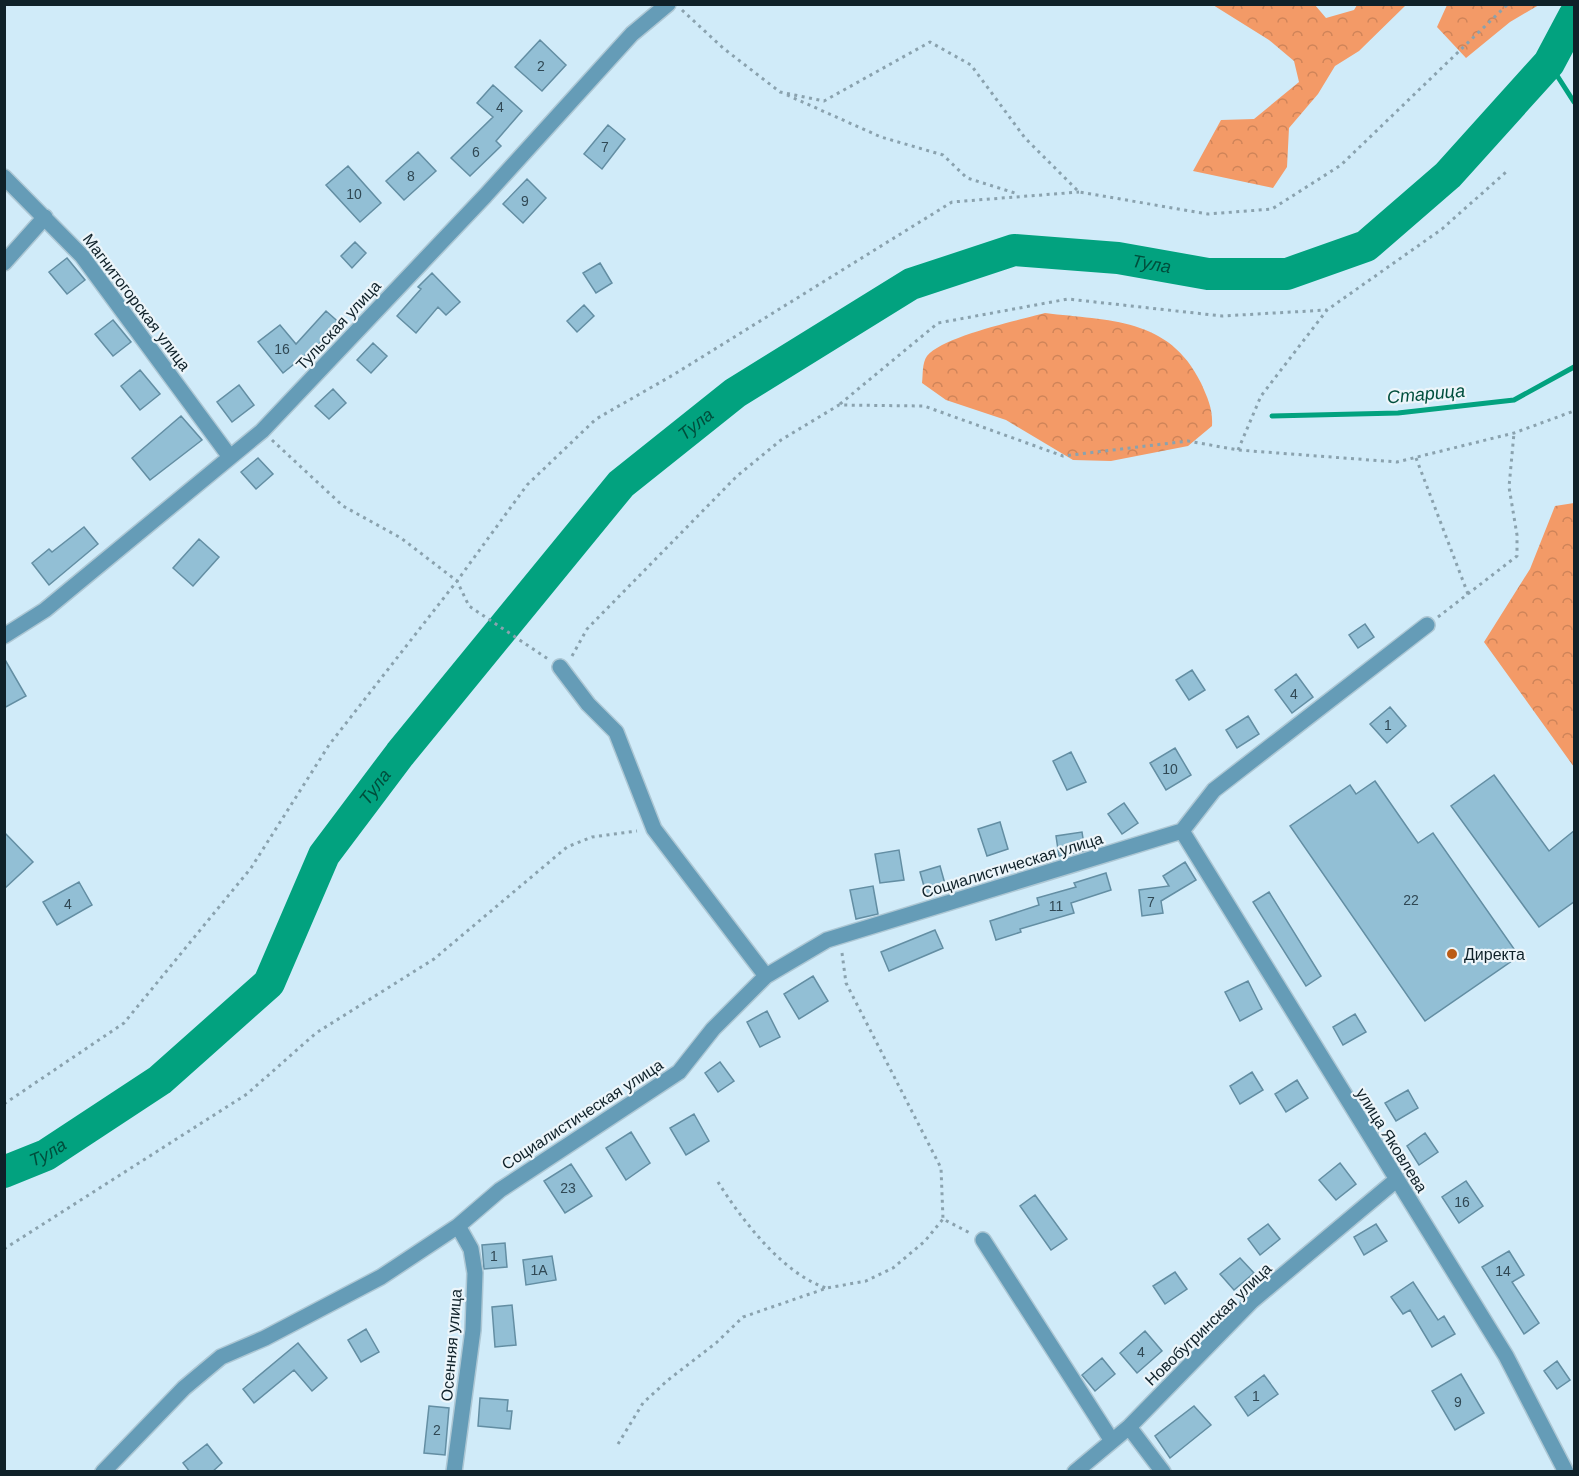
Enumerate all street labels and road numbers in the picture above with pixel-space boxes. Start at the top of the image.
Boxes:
street label: Магнитогорская улица [80,231,194,374]
street label: Тульская улица [293,277,384,373]
street label: Социалистическая улица [919,830,1105,901]
street label: Социалистическая улица [499,1056,666,1173]
street label: улица Яковлева [1353,1085,1431,1196]
street label: Новобугринская улица [1142,1260,1275,1389]
street label: Осенняя улица [438,1288,465,1402]

